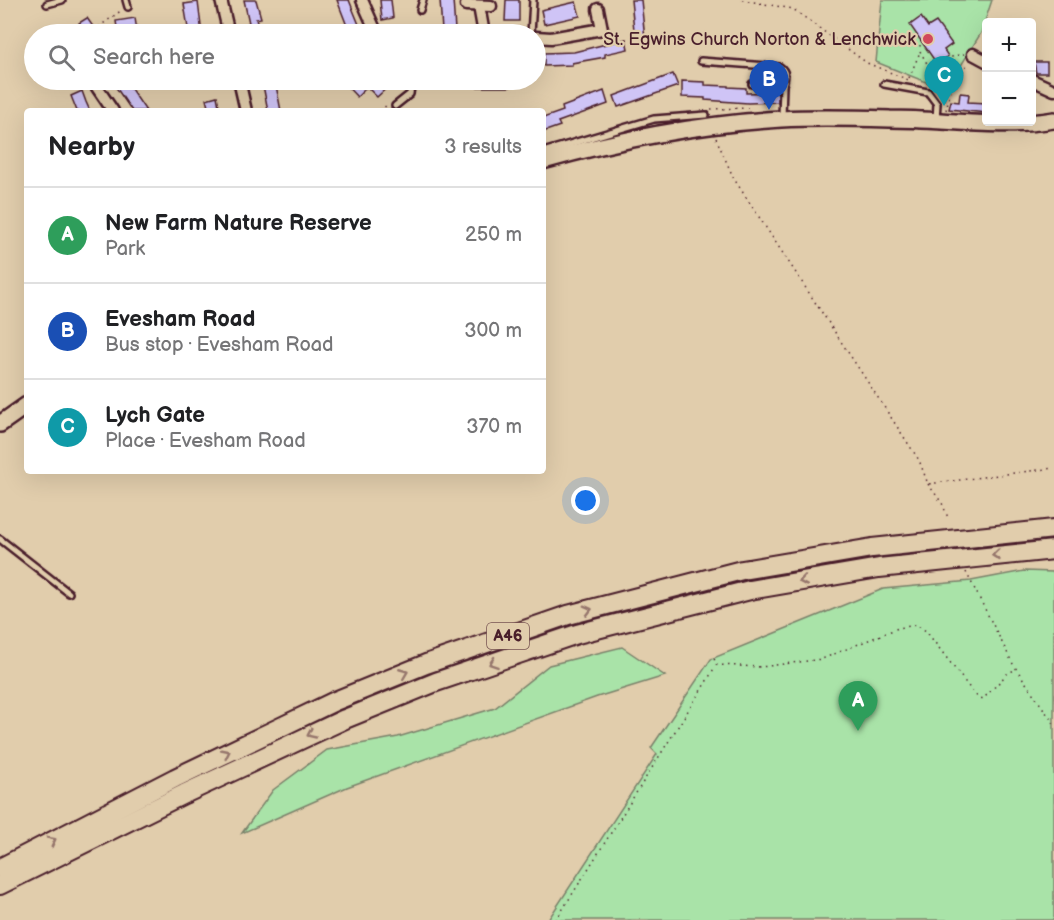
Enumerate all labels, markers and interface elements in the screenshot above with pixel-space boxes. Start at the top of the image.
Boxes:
map controls [982,18,1036,126]
button: + [982,18,1036,72]
search box [24,24,546,90]
place label: St. Egwins Church Norton & Lenchwick [603,29,916,50]
marker: St. Egwins Church Norton & Lenchwick [921,32,935,46]
icon: search [45,41,78,74]
text: Search here [93,44,215,71]
pin: C [924,57,964,106]
pin: B [750,60,788,110]
button: − [982,72,1036,126]
text: Nearby [48,132,135,163]
text: 3 results [444,135,522,159]
text: New Farm Nature Reserve [105,210,372,237]
text: A [61,223,74,247]
text: 250 m [465,223,522,247]
text: Park [105,237,145,261]
text: Evesham Road [105,306,255,333]
text: B [60,319,75,343]
text: 300 m [464,319,522,343]
text: Bus stop · Evesham Road [105,333,334,357]
text: Lych Gate [105,402,205,429]
text: C [60,415,75,439]
text: 370 m [466,415,522,439]
text: Place · Evesham Road [105,429,306,453]
your location [571,486,600,515]
one-way arrow [991,549,1000,561]
one-way arrow [798,575,807,587]
one-way arrow [582,605,593,617]
road number: A46 [487,623,529,649]
one-way arrow [488,656,499,668]
one-way arrow [398,668,409,680]
pin: A [838,682,878,731]
one-way arrow [307,727,318,739]
one-way arrow [220,749,231,760]
one-way arrow [46,837,56,848]

